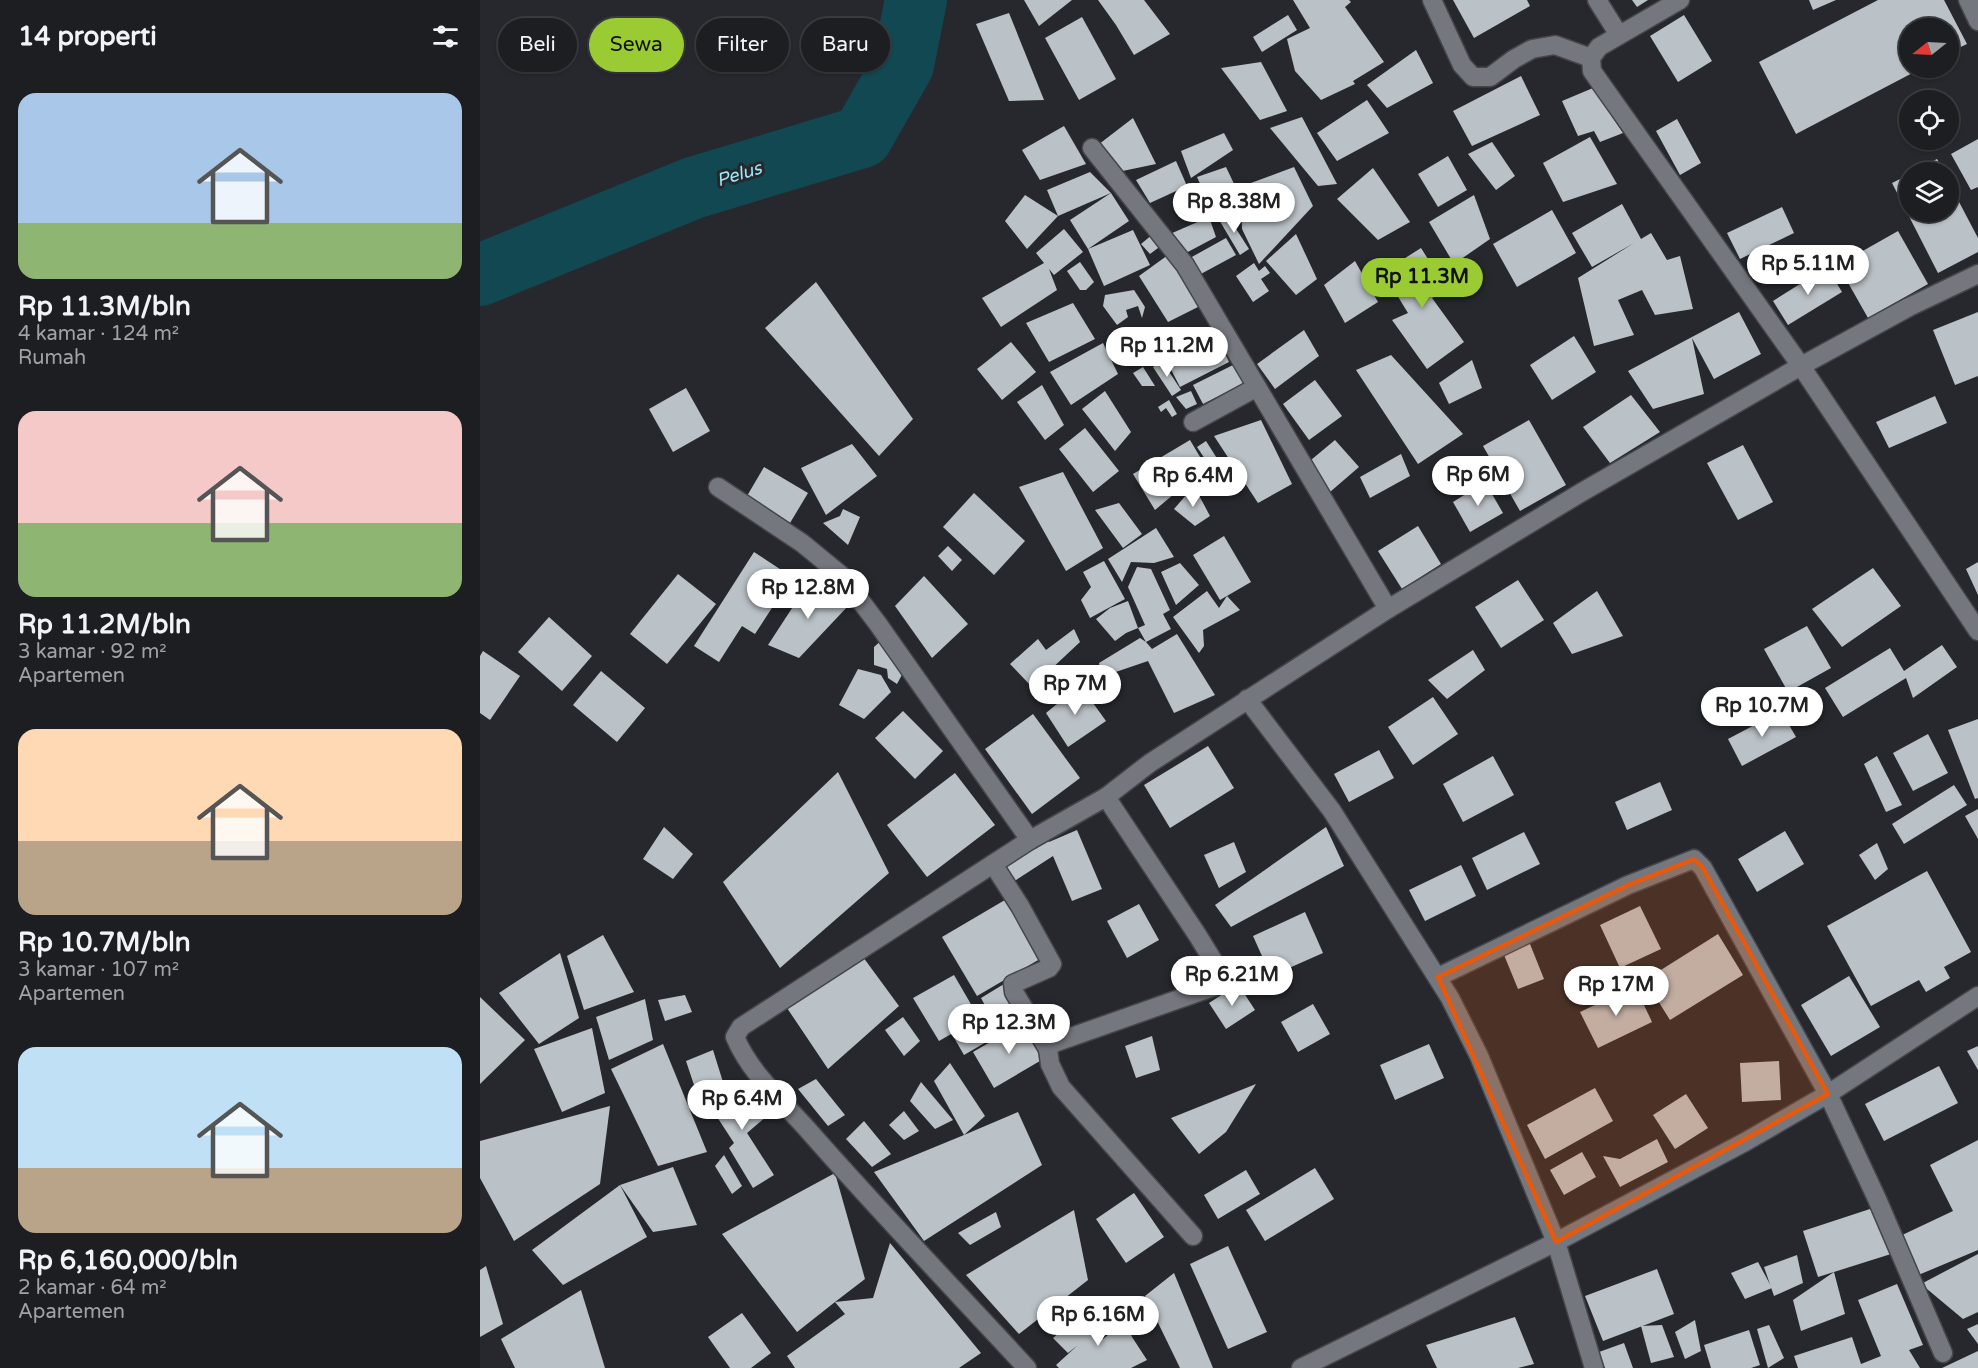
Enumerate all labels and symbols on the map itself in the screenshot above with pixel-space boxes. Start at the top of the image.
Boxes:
north arrow [1899,18,1959,78]
water label: Pelus [714,156,766,191]
pin: Rp 8.38M [1172,183,1296,234]
pin: Rp 5.11M [1746,245,1870,296]
pin: Rp 11.3M [1360,258,1484,309]
pin: Rp 11.2M [1105,327,1229,378]
pin: Rp 6M [1436,456,1520,507]
pin: Rp 6.4M [1138,457,1248,508]
pin: Rp 12.8M [746,569,870,620]
pin: Rp 7M [1033,665,1117,716]
pin: Rp 10.7M [1700,687,1824,738]
pin: Rp 6.21M [1170,956,1294,1007]
pin: Rp 17M [1567,966,1665,1017]
pin: Rp 12.3M [947,1004,1071,1055]
pin: Rp 6.4M [687,1080,797,1131]
pin: Rp 6.16M [1036,1296,1160,1347]

